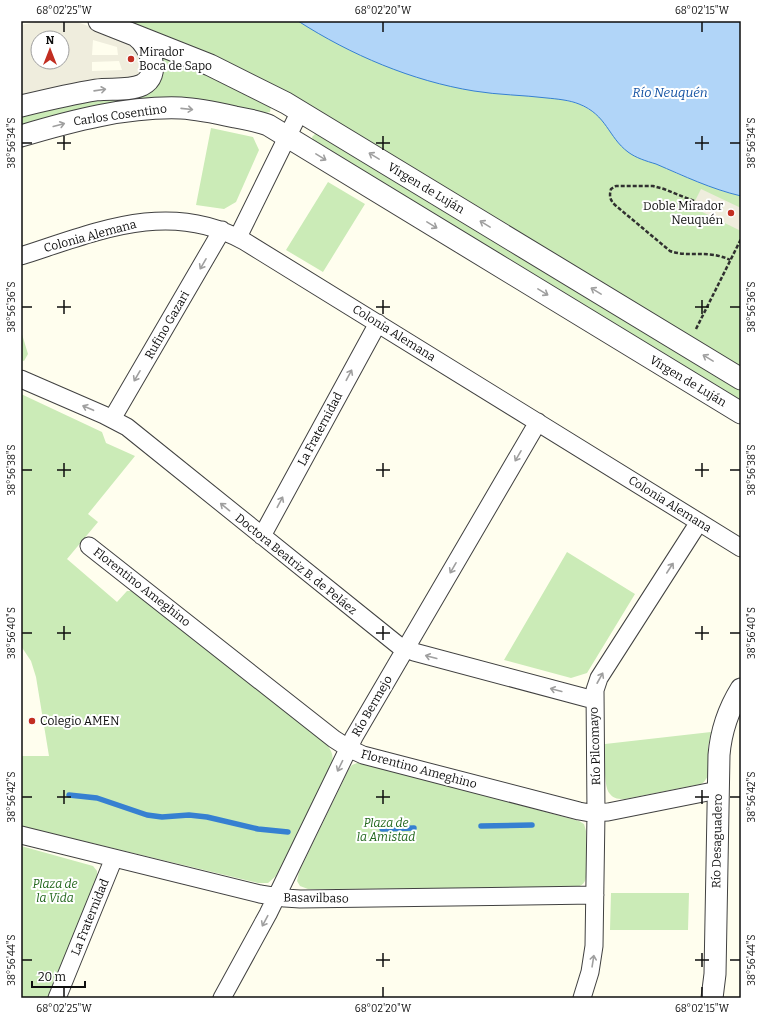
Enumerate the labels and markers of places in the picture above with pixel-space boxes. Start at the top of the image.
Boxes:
place label: Mirador Boca de Sapo [139,45,212,73]
marker: Mirador Boca de Sapo [126,54,136,64]
place label: Doble Mirador Neuquén [643,199,724,227]
marker: Doble Mirador Neuquén [726,208,736,218]
place label: Colegio AMEN [40,714,120,728]
marker: Colegio AMEN [27,716,37,726]

